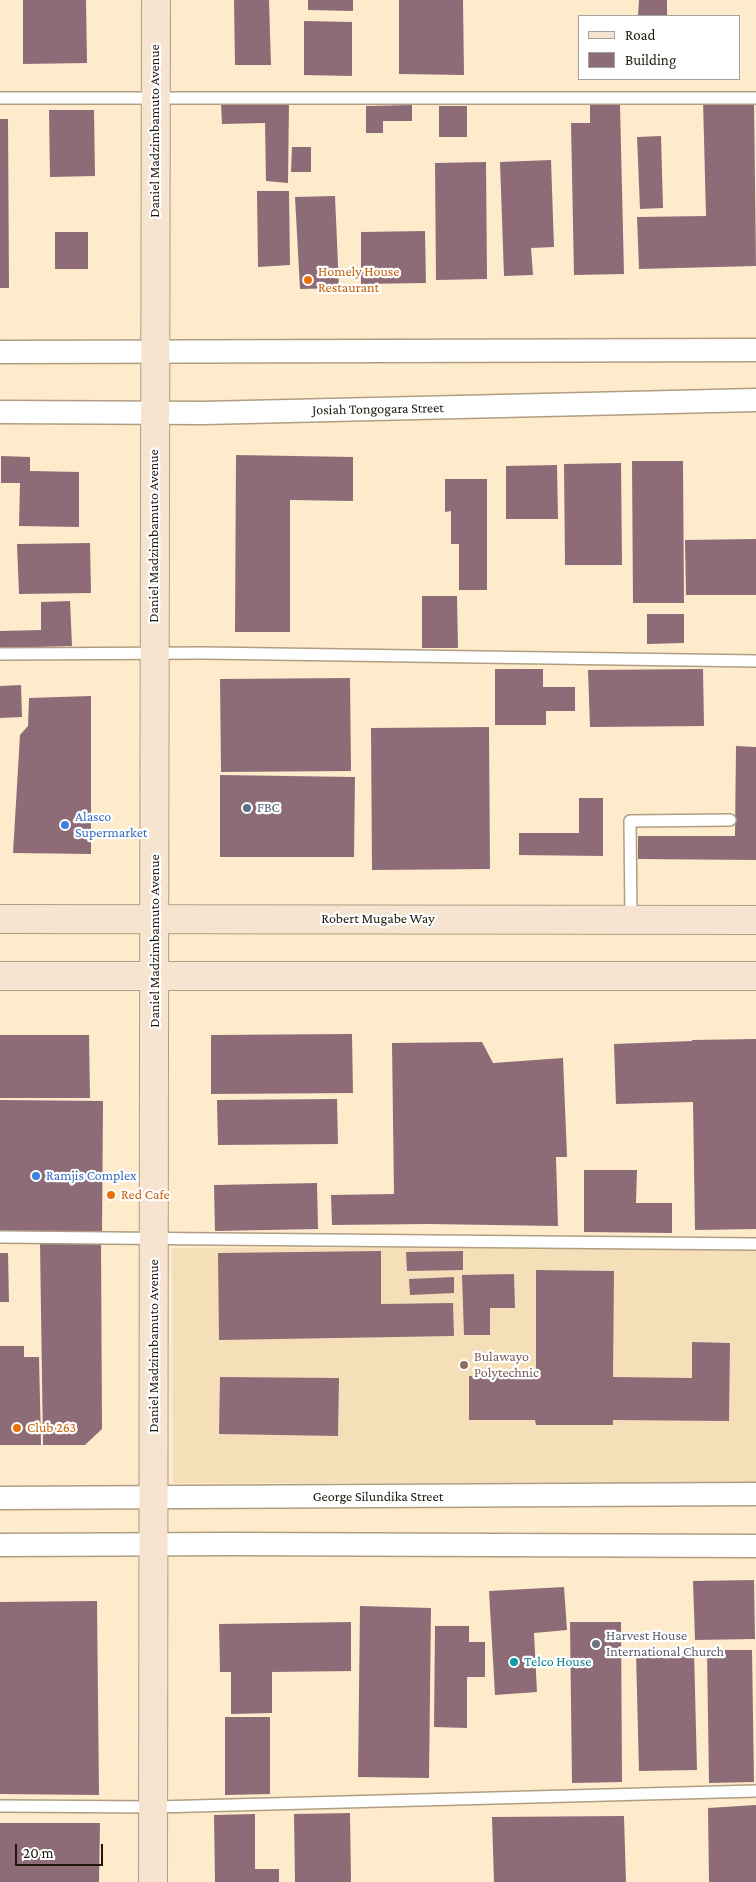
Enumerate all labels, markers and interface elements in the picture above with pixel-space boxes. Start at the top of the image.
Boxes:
legend [578,15,741,80]
text: Road [625,27,655,43]
street label: Daniel Madzimbamuto Avenue [147,44,163,218]
text: Building [625,52,676,68]
place label: Homely House Restaurant [318,264,399,296]
marker: Homely House Restaurant [302,274,314,286]
street label: Josiah Tongogara Street [312,399,444,419]
street label: Daniel Madzimbamuto Avenue [146,449,162,623]
place label: FBC [257,800,280,816]
marker: FBC [241,802,253,814]
place label: Alasco Supermarket [75,809,147,842]
marker: Alasco Supermarket [59,819,71,831]
street label: Daniel Madzimbamuto Avenue [147,854,163,1028]
street label: Robert Mugabe Way [321,911,435,927]
place label: Ramjis Complex [46,1168,137,1184]
marker: Ramjis Complex [30,1170,42,1182]
place label: Red Cafe [121,1187,170,1203]
marker: Red Cafe [105,1189,117,1201]
street label: Daniel Madzimbamuto Avenue [146,1259,162,1433]
place label: Bulawayo Polytechnic [474,1349,539,1381]
marker: Bulawayo Polytechnic [458,1359,470,1371]
place label: Club 263 [27,1420,76,1436]
marker: Club 263 [11,1422,23,1434]
street label: George Silundika Street [313,1489,443,1505]
place label: Harvest House International Church [606,1628,724,1660]
marker: Harvest House International Church [590,1638,602,1650]
place label: Telco House [524,1654,591,1670]
marker: Telco House [508,1656,520,1668]
scale bar [18,1834,105,1866]
text: 20 m [23,1845,54,1861]

